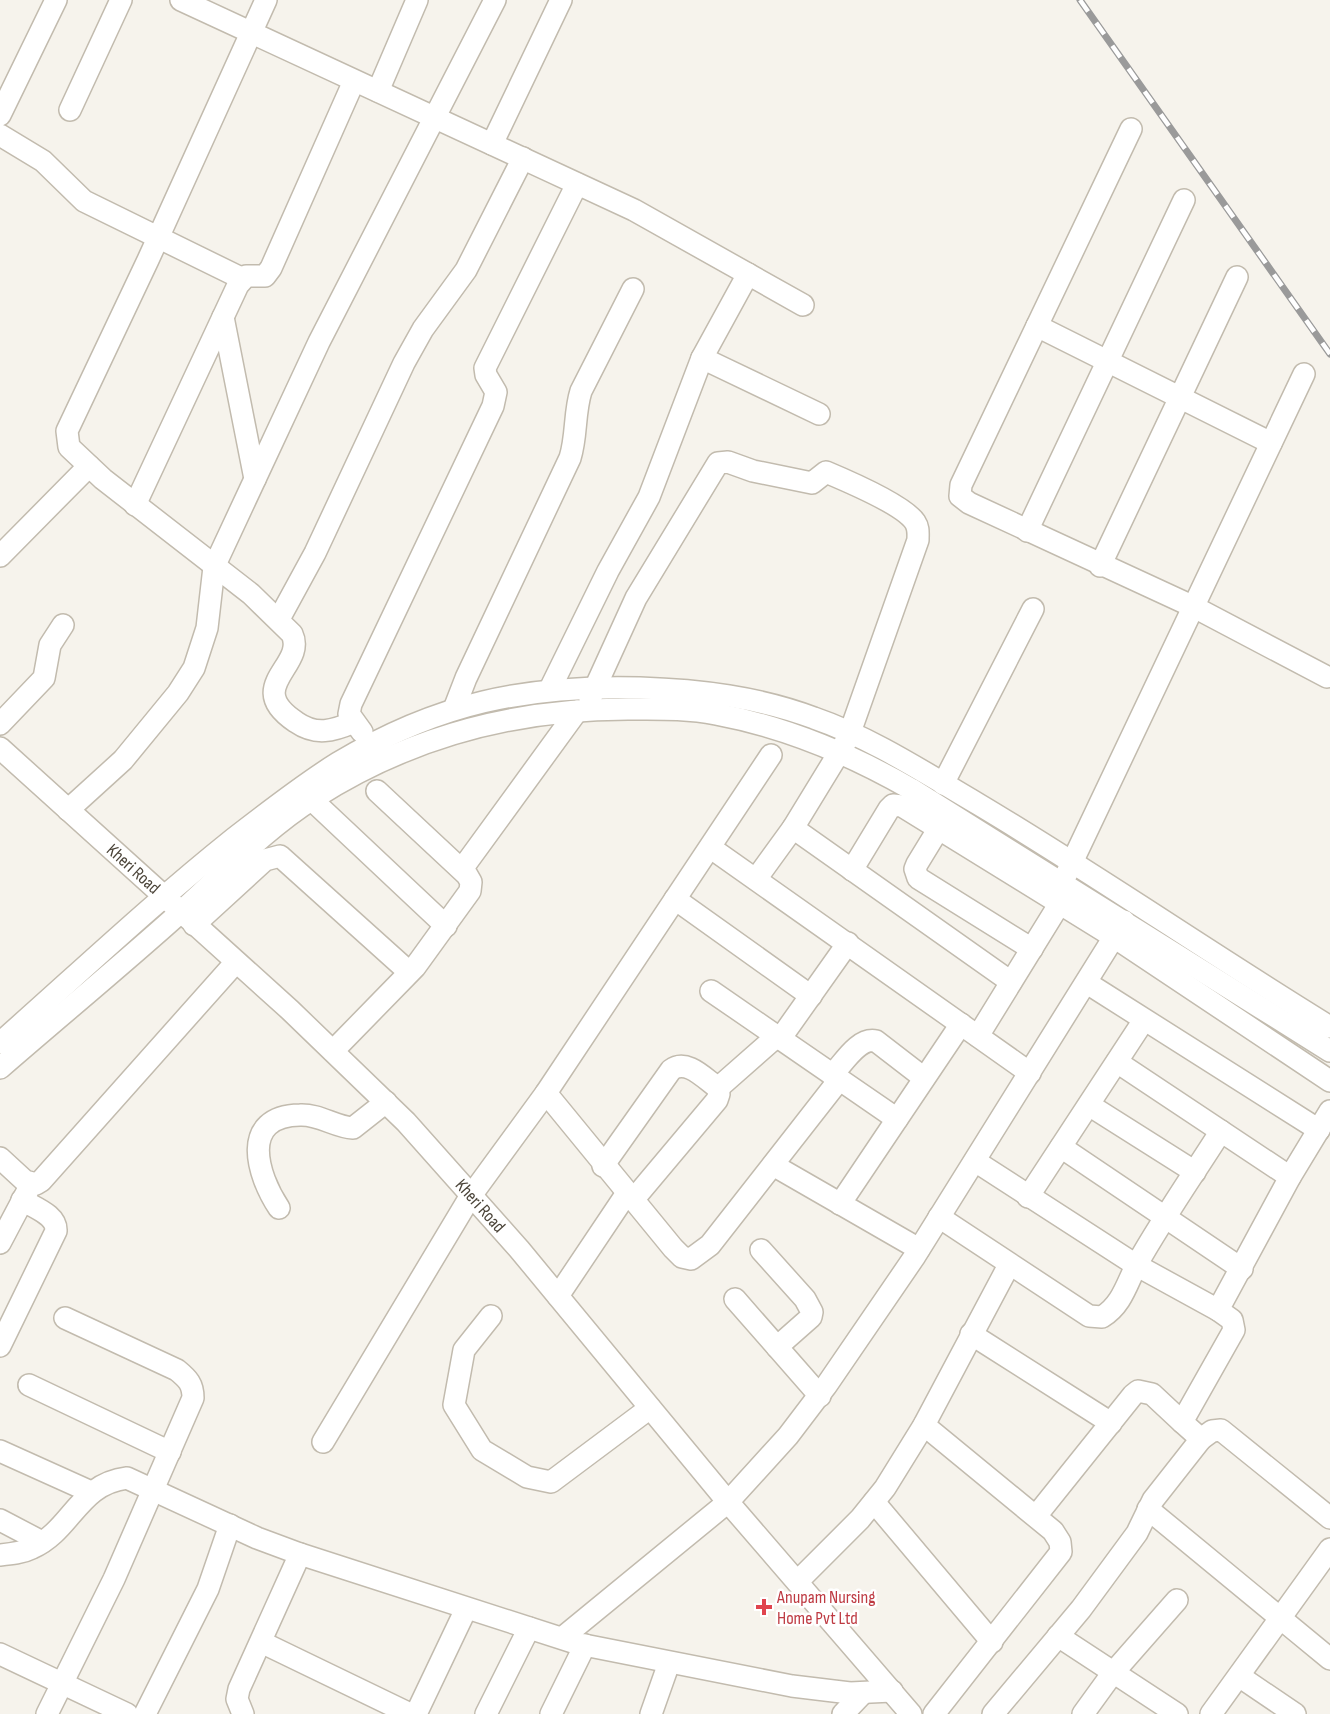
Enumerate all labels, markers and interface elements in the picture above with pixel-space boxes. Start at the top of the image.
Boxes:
street label: Kheri Road [102,840,164,898]
street label: Kheri Road [451,1175,509,1237]
place label: Anupam Nursing Home Pvt Ltd [776,1587,875,1629]
marker: Anupam Nursing Home Pvt Ltd [755,1598,773,1616]

